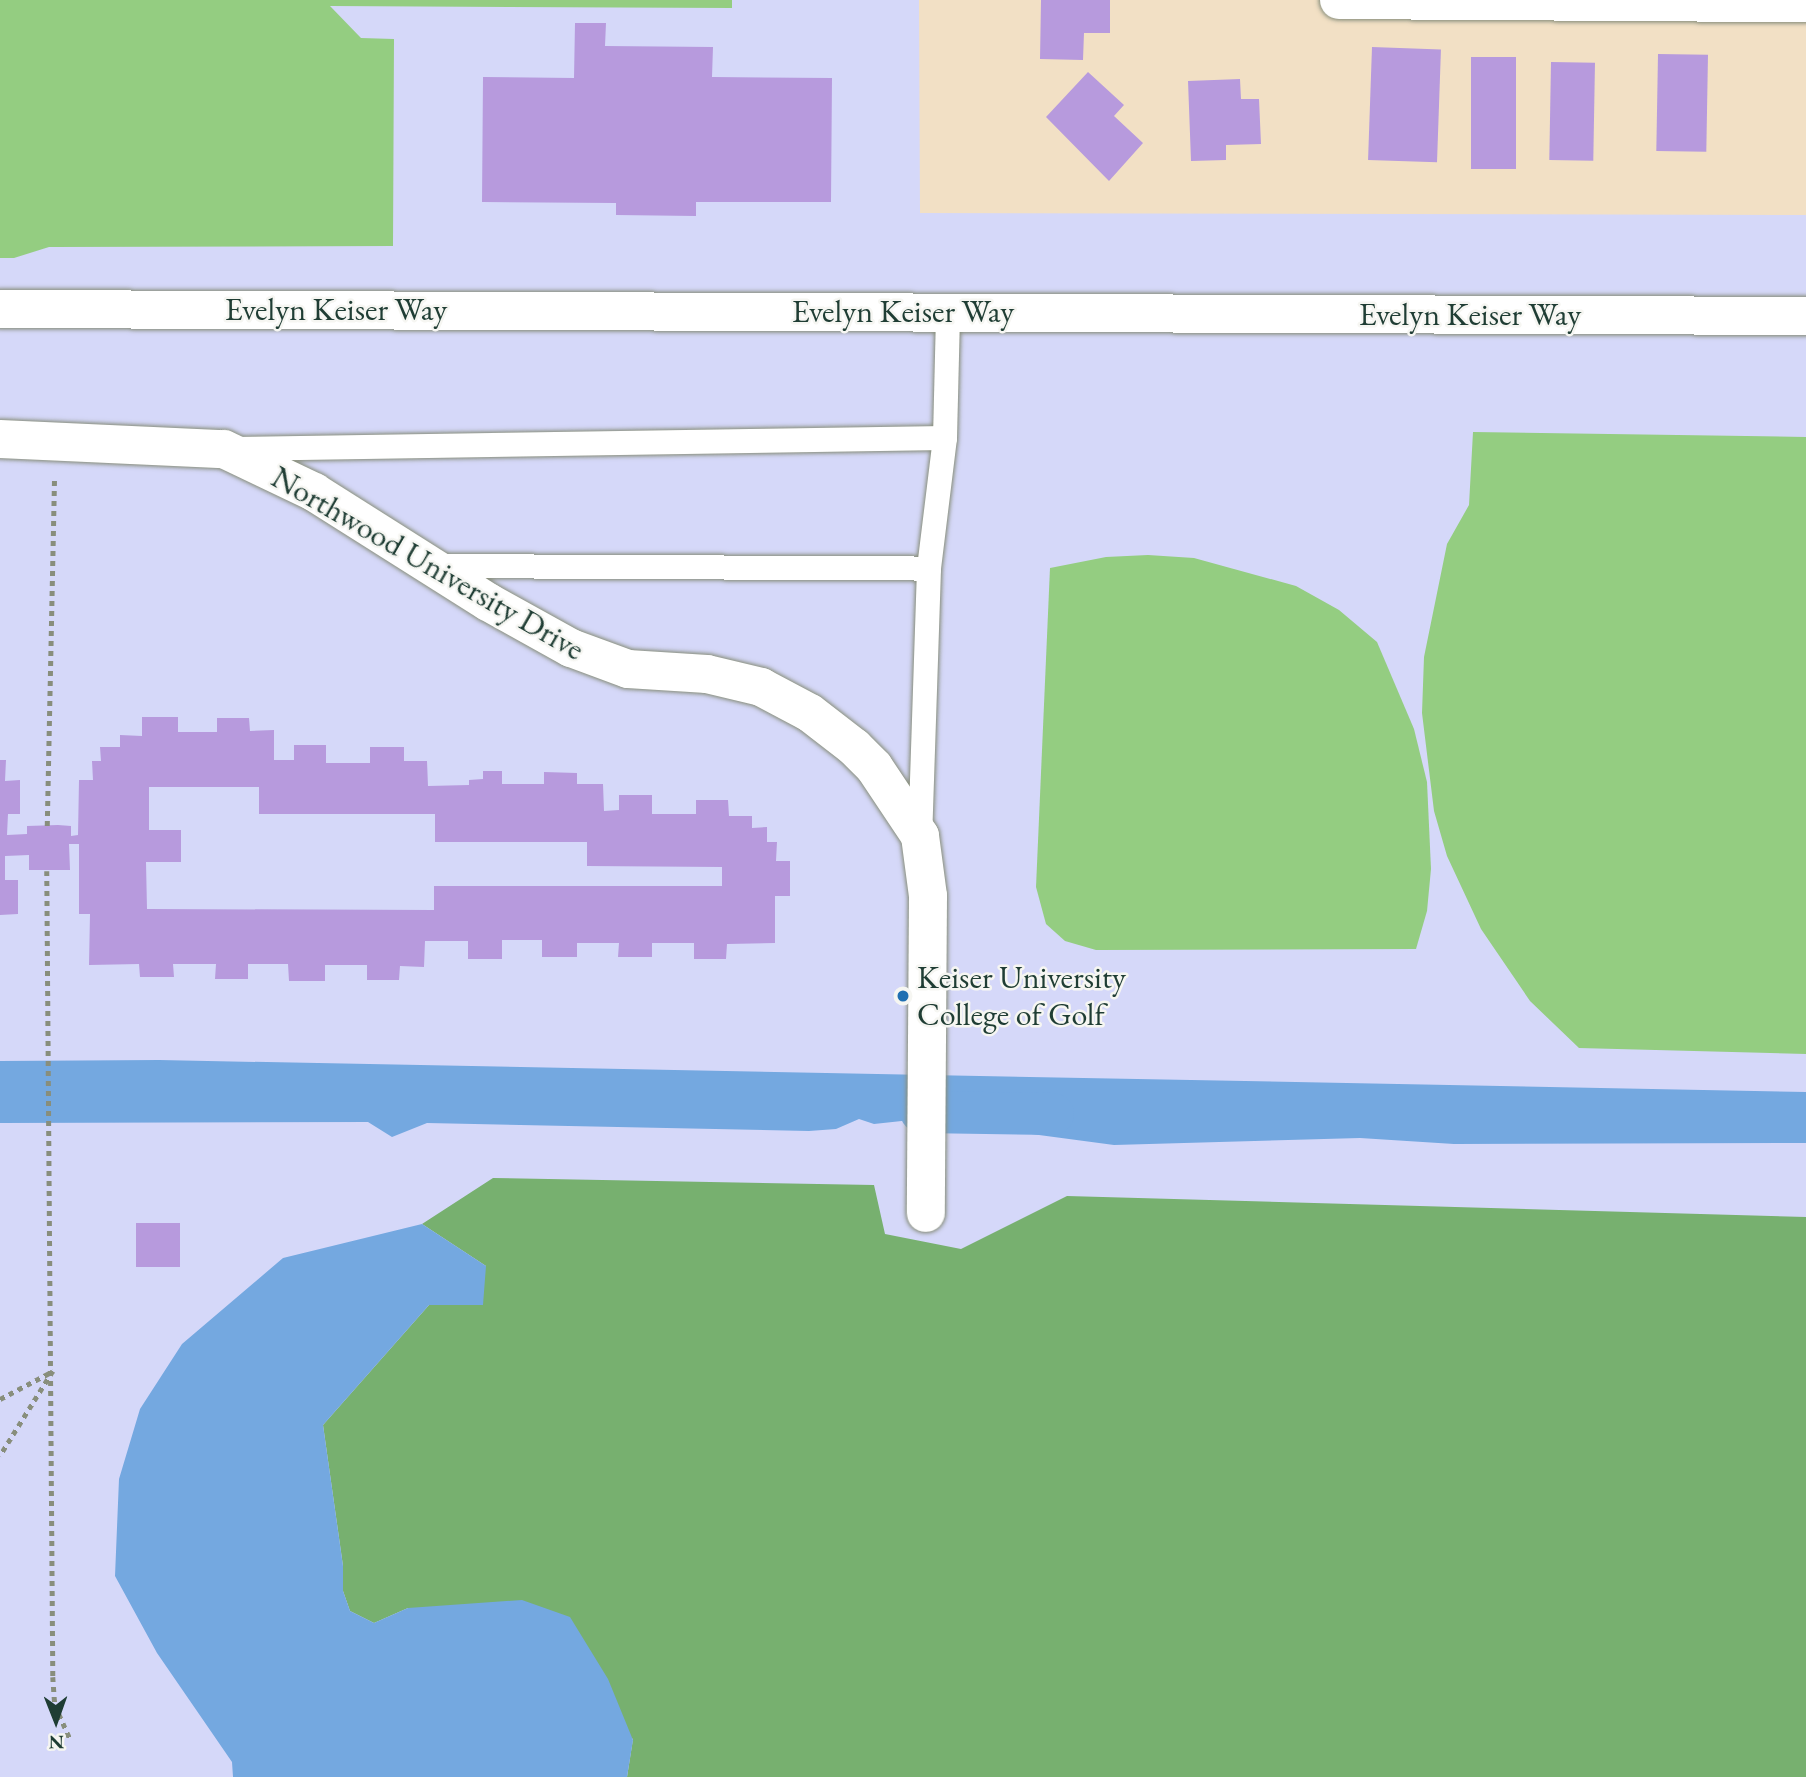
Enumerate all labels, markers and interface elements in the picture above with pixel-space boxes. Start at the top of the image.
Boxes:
street label: Evelyn Keiser Way [225,290,447,328]
street label: Evelyn Keiser Way [792,292,1014,330]
street label: Evelyn Keiser Way [1359,295,1581,333]
street label: Northwood University Drive [265,458,591,668]
place label: Keiser University College of Golf [917,959,1126,1034]
marker: Keiser University College of Golf [895,988,911,1004]
north arrow [21,1686,91,1756]
text: N [48,1730,64,1755]

